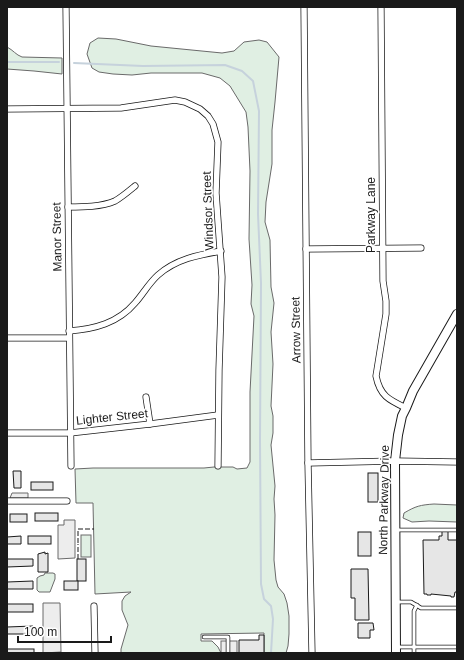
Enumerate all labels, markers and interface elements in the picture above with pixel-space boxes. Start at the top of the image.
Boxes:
street label: Windsor Street [200,170,216,251]
street label: Parkway Lane [364,177,378,253]
street label: Manor Street [49,202,65,272]
street label: Arrow Street [288,296,304,363]
street label: Lighter Street [75,406,149,428]
street label: North Parkway Drive [376,445,392,555]
scale bar [18,618,111,644]
text: 100 m [24,625,57,639]

